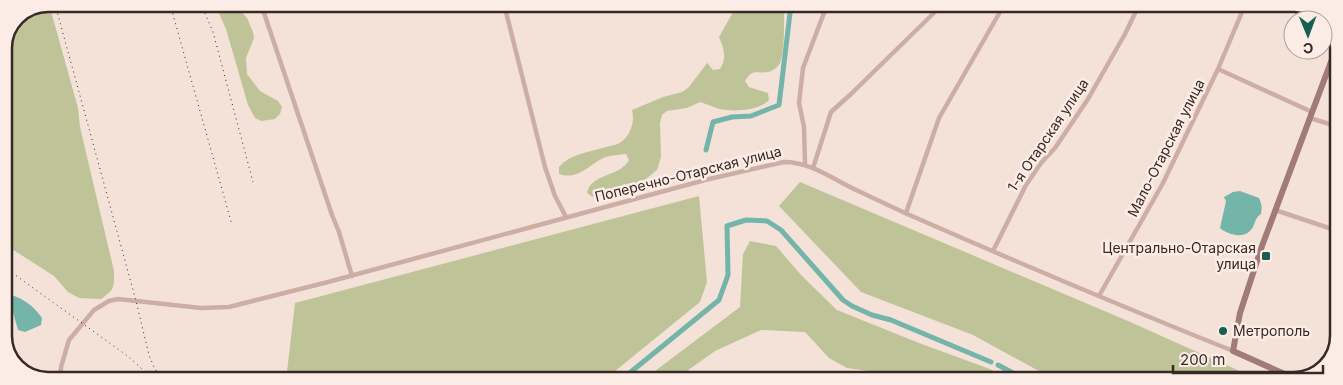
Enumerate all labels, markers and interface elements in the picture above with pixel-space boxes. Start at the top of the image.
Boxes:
north arrow [1283,10,1333,60]
text: С [1303,40,1314,57]
street label: 1-я Отарская улица [1004,75,1092,194]
street label: Мало-Отарская улица [1123,76,1208,219]
street label: Поперечно-Отарская улица [593,142,783,205]
place label: Центрально-Отарская улица [1102,239,1256,272]
marker: Центрально-Отарская улица [1260,250,1272,262]
place label: Метрополь [1233,322,1310,339]
marker: Метрополь [1217,325,1229,337]
scale bar [1173,342,1323,374]
text: 200 m [1180,350,1225,369]

